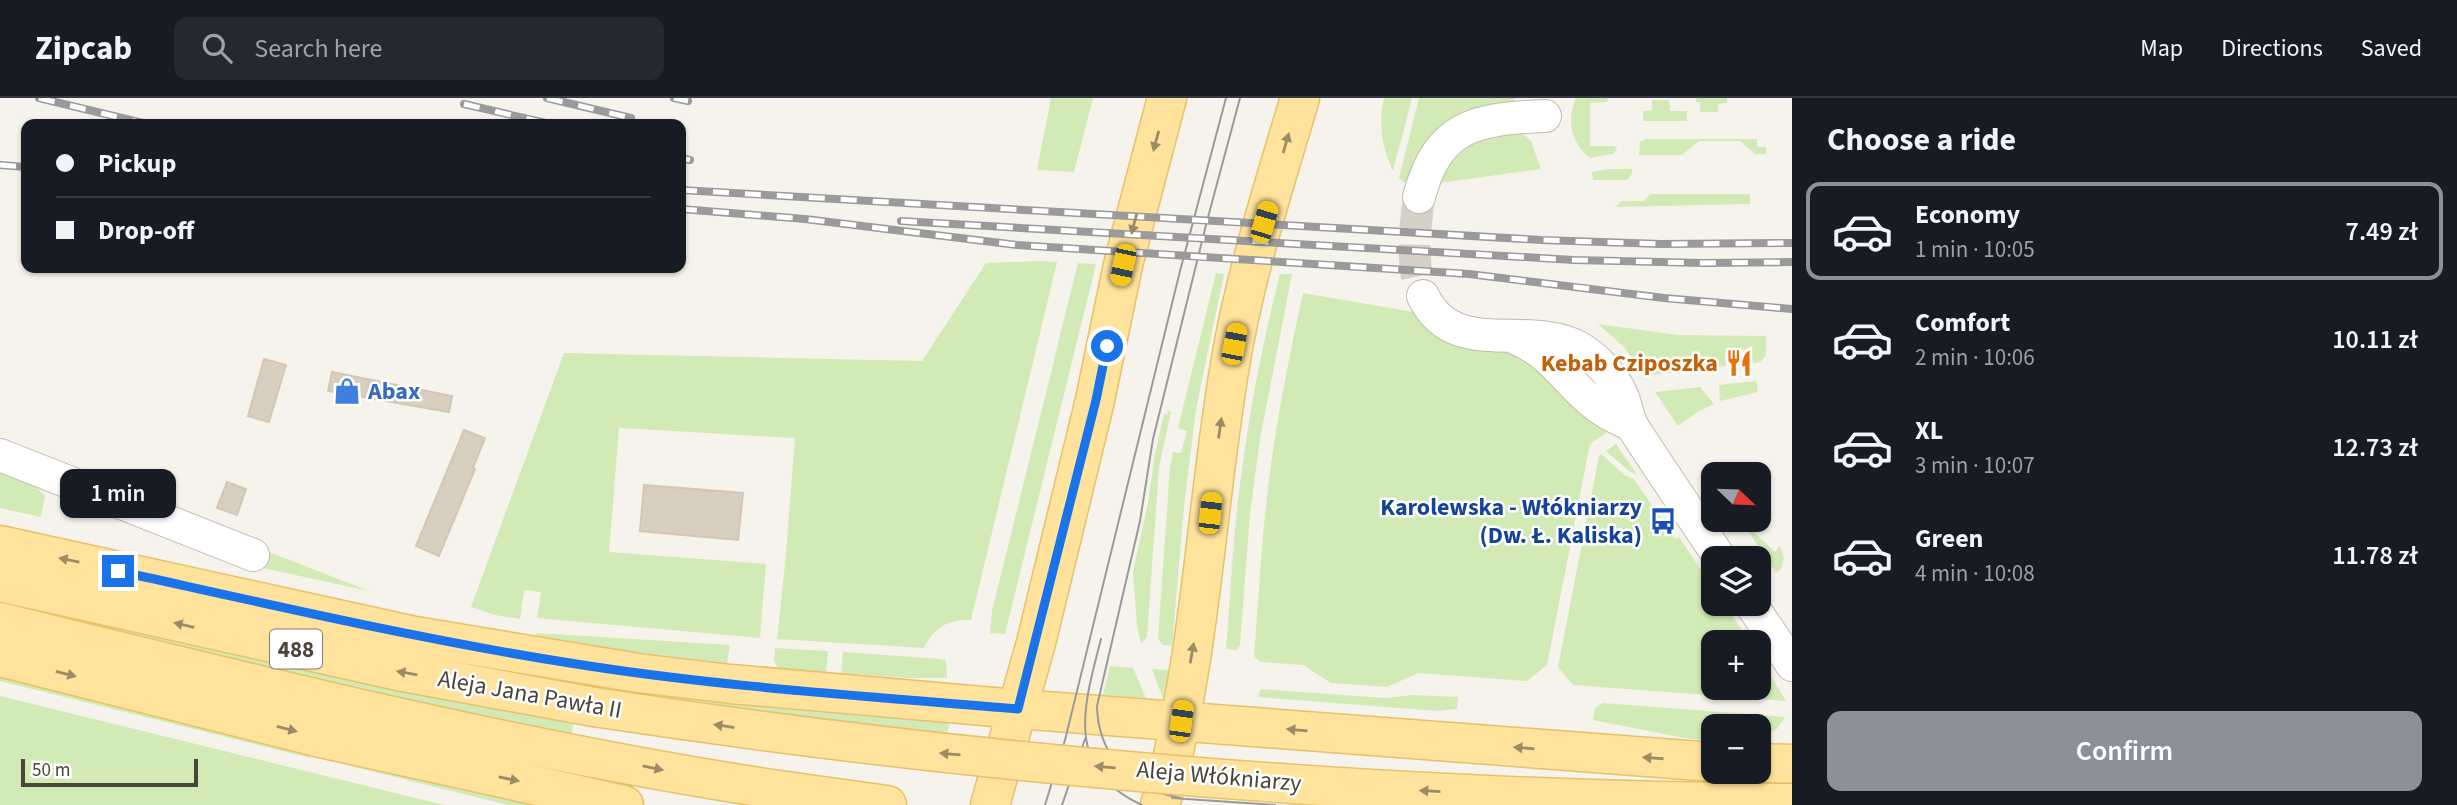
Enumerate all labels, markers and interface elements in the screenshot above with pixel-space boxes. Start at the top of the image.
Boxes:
search box [174,17,664,80]
text: Zipcab [35,25,132,72]
icon: search [198,29,236,67]
text: Search here [254,30,382,67]
text: Map [2140,31,2183,66]
text: Directions [2221,31,2323,66]
text: Saved [2361,31,2422,66]
text: Choose a ride [1827,117,2016,163]
one-way arrow [1150,130,1161,152]
one-way arrow [1282,133,1292,154]
text: Pickup [98,145,176,182]
text: Economy [1915,196,2020,233]
car [1249,199,1280,245]
icon: car [1831,200,1894,263]
text: Drop-off [98,212,194,249]
one-way arrow [1128,213,1139,235]
text: 7.49 zł [2346,213,2418,250]
text: 1 min · 10:05 [1915,233,2035,266]
car [1109,242,1138,288]
text: Comfort [1915,304,2010,341]
icon: car [1831,308,1894,371]
car [1220,321,1249,367]
text: 10.11 zł [2332,321,2418,358]
route start [1091,330,1123,362]
text: 2 min · 10:06 [1915,341,2035,374]
place label: Kebab Cziposzka [1541,346,1718,381]
restaurant icon: Kebab Cziposzka [1724,348,1754,378]
place label: Abax [367,374,420,409]
shop icon: Abax [332,376,362,406]
text: XL [1915,412,1943,449]
icon: car [1831,416,1894,479]
one-way arrow [1215,417,1226,439]
text: 12.73 zł [2332,429,2418,466]
text: 3 min · 10:07 [1915,449,2035,482]
north arrow [1701,462,1771,532]
map controls [1701,462,1771,784]
callout: 1 min [60,470,176,518]
text: 1 min [91,477,145,510]
place label: Karolewska - Włókniarzy (Dw. Ł. Kaliska) [1380,490,1642,553]
car [1198,491,1223,535]
bus stop icon: Karolewska - Włókniarzy (Dw. Ł. Kaliska) [1648,506,1678,536]
text: Green [1915,520,1983,557]
icon: car [1831,524,1894,587]
text: 11.78 zł [2332,537,2418,574]
button: layers [1701,546,1771,616]
one-way arrow [58,555,80,566]
route end [102,555,134,587]
text: 4 min · 10:08 [1915,557,2035,590]
one-way arrow [173,619,195,630]
road number: 488 [270,629,322,668]
button: + [1701,630,1771,700]
one-way arrow [1187,642,1198,664]
street label: Aleja Jana Pawła II [435,661,625,728]
one-way arrow [396,667,418,678]
one-way arrow [55,669,77,680]
car [1168,699,1195,743]
button: Confirm [1827,711,2422,791]
button: − [1701,714,1771,784]
one-way arrow [713,720,735,731]
one-way arrow [276,724,298,735]
one-way arrow [1286,724,1308,735]
one-way arrow [1513,742,1535,753]
one-way arrow [938,748,960,759]
street label: Aleja Włókniarzy [1135,752,1303,801]
one-way arrow [1641,752,1663,763]
scale bar [21,756,198,788]
text: 50 m [32,757,70,784]
one-way arrow [1094,761,1116,772]
one-way arrow [643,763,665,774]
one-way arrow [498,774,520,785]
one-way arrow [1419,786,1441,797]

